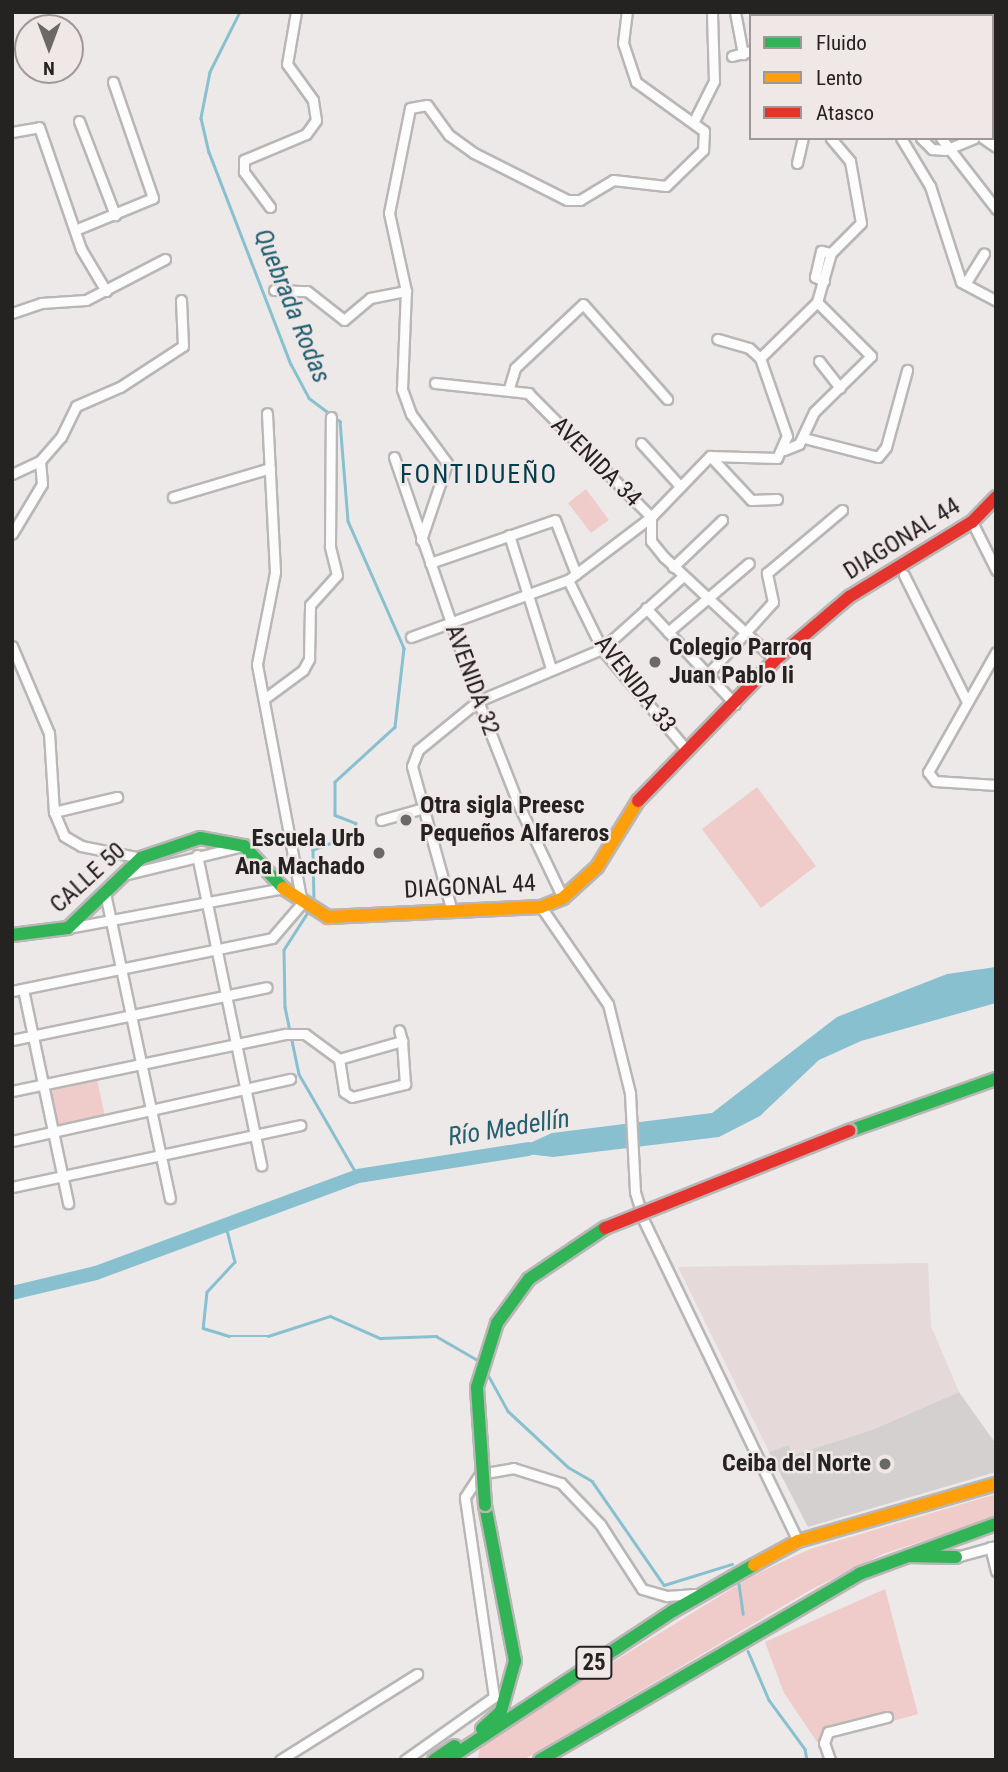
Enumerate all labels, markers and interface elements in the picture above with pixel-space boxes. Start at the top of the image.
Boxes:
north arrow [14,14,84,84]
legend [749,14,994,140]
text: Fluido [816,31,867,55]
text: N [43,57,55,80]
text: Lento [816,66,863,90]
text: Atasco [816,101,874,125]
water label: Quebrada Rodas [247,224,337,388]
street label: AVENIDA 34 [545,411,647,513]
district label: FONTIDUEÑO [401,459,557,491]
street label: DIAGONAL 44 [838,492,966,586]
street label: AVENIDA 32 [439,621,505,739]
street label: AVENIDA 33 [588,630,682,738]
place label: Colegio Parroq Juan Pablo Ii [669,634,812,690]
marker: Colegio Parroq Juan Pablo Ii [647,654,663,670]
place label: Otra sigla Preesc Pequeños Alfareros [420,792,609,848]
marker: Otra sigla Preesc Pequeños Alfareros [398,812,414,828]
place label: Escuela Urb Ana Machado [235,825,365,881]
street label: CALLE 50 [44,837,132,919]
marker: Escuela Urb Ana Machado [371,845,387,861]
street label: DIAGONAL 44 [403,869,537,905]
water label: Río Medellín [446,1103,572,1153]
place label: Ceiba del Norte [722,1450,871,1478]
marker: Ceiba del Norte [877,1456,893,1472]
road number: 25 [575,1644,613,1682]

